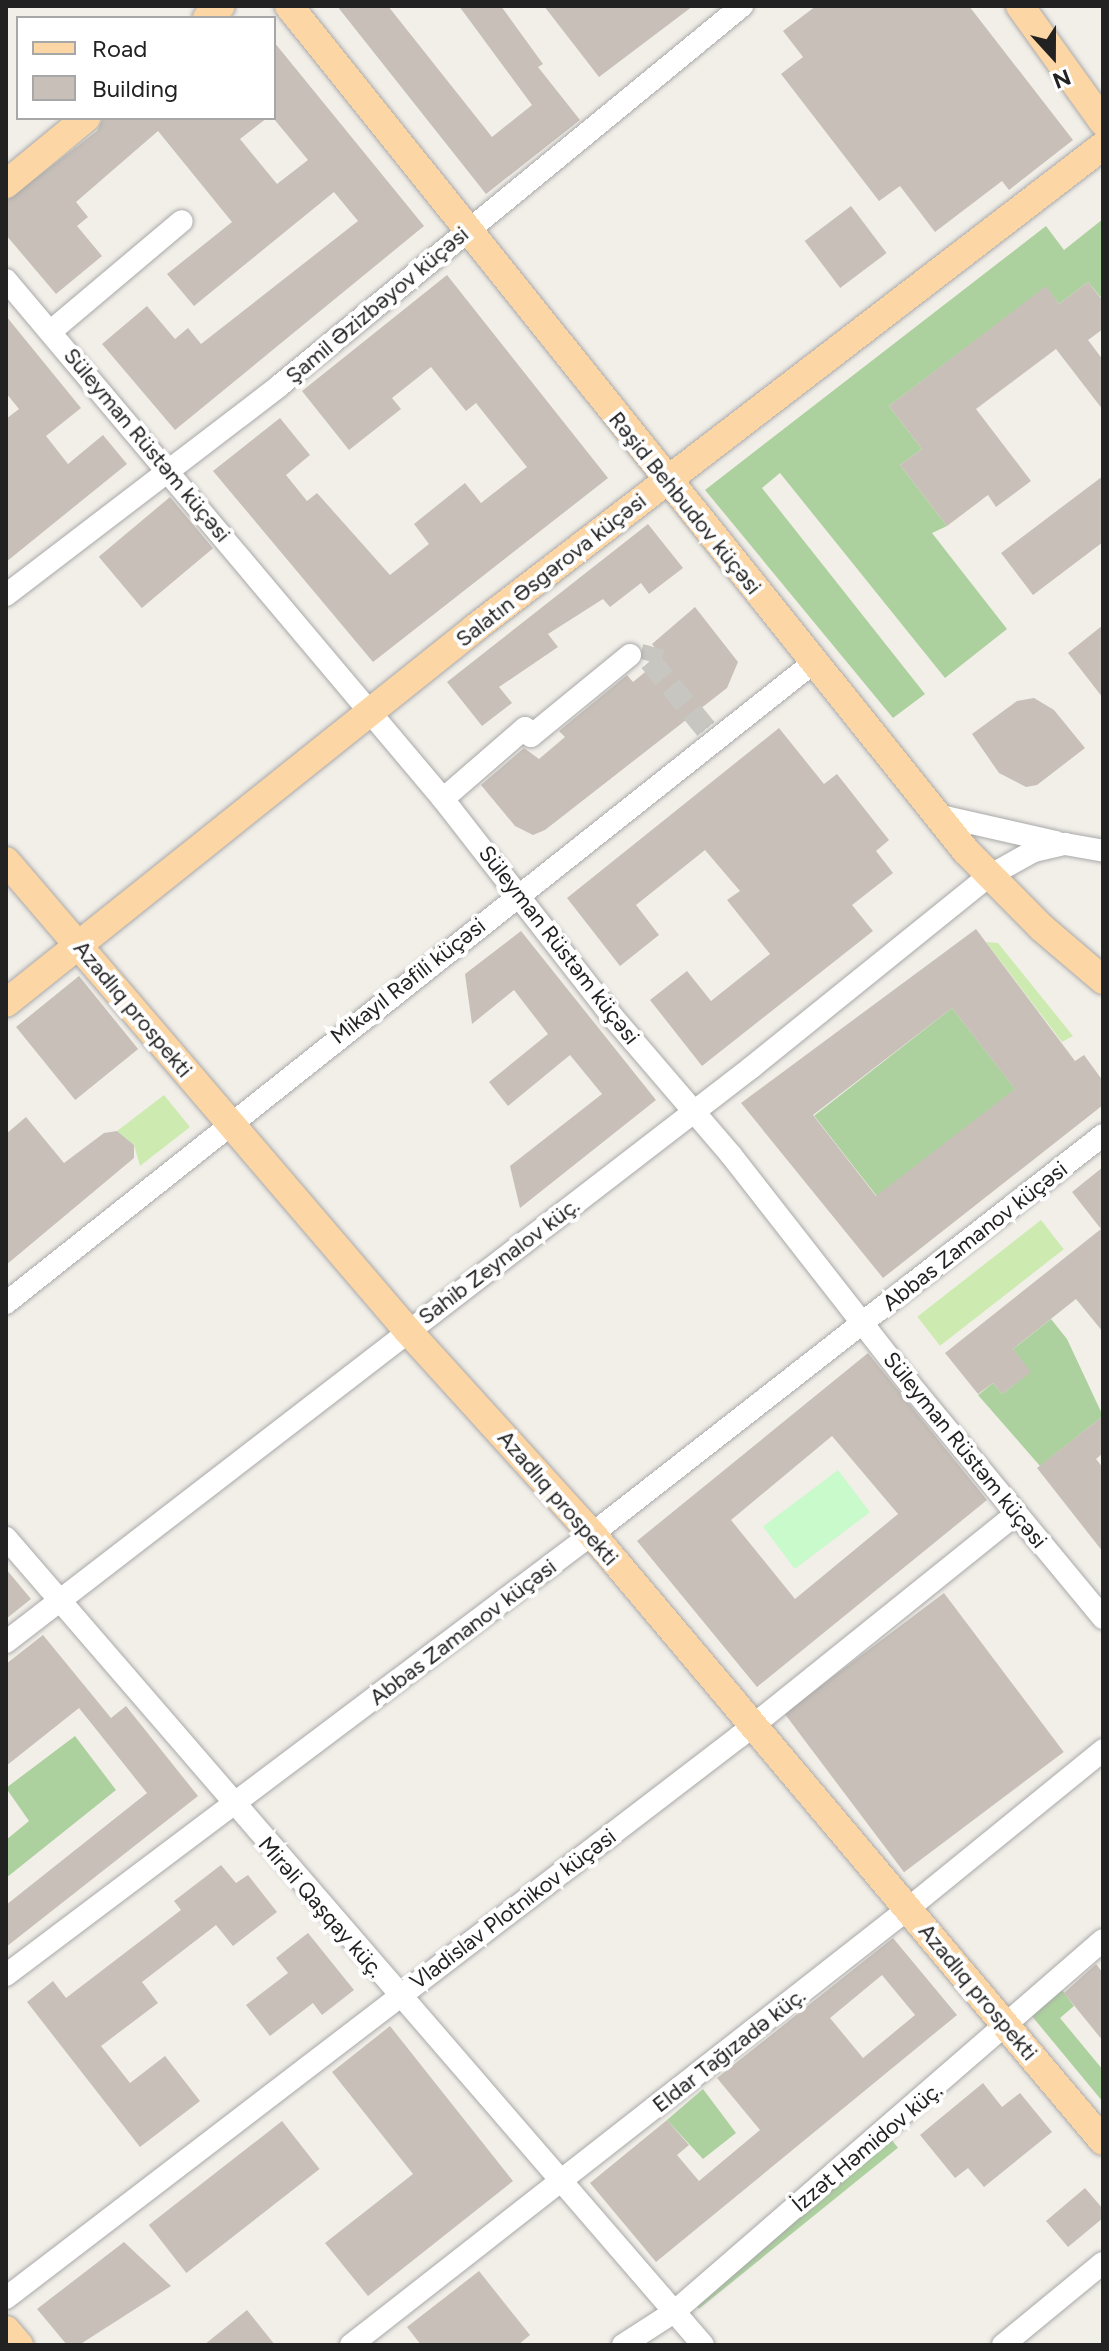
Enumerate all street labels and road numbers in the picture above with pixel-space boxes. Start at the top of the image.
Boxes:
street label: Şamil Əzizbəyov küçəsi [280,221,474,389]
street label: Süleyman Rüstəm küçəsi [58,343,236,547]
street label: Rəşid Behbudov küçəsi [603,406,767,600]
street label: Salatın Əsgərova küçəsi [451,488,651,652]
street label: Süleyman Rüstəm küçəsi [473,840,645,1050]
street label: Mikayıl Rəfili küçəsi [325,912,491,1050]
street label: Azadlıq prospekti [68,935,198,1083]
street label: Abbas Zamanov küçəsi [877,1156,1073,1316]
street label: Sahib Zeynalov küç. [413,1192,585,1330]
street label: Süleyman Rüstəm küçəsi [878,1346,1052,1554]
street label: Azadlıq prospekti [492,1425,624,1571]
street label: Abbas Zamanov küçəsi [364,1553,562,1711]
street label: Vladislav Plotnikov küçəsi [405,1823,621,1995]
street label: Mirəli Qaşqay küç. [253,1831,389,1983]
street label: Azadlıq prospekti [913,1918,1043,2066]
street label: Eldar Tağızadə küç. [647,1982,811,2118]
street label: İzzət Həmidov küç. [787,2077,947,2217]

